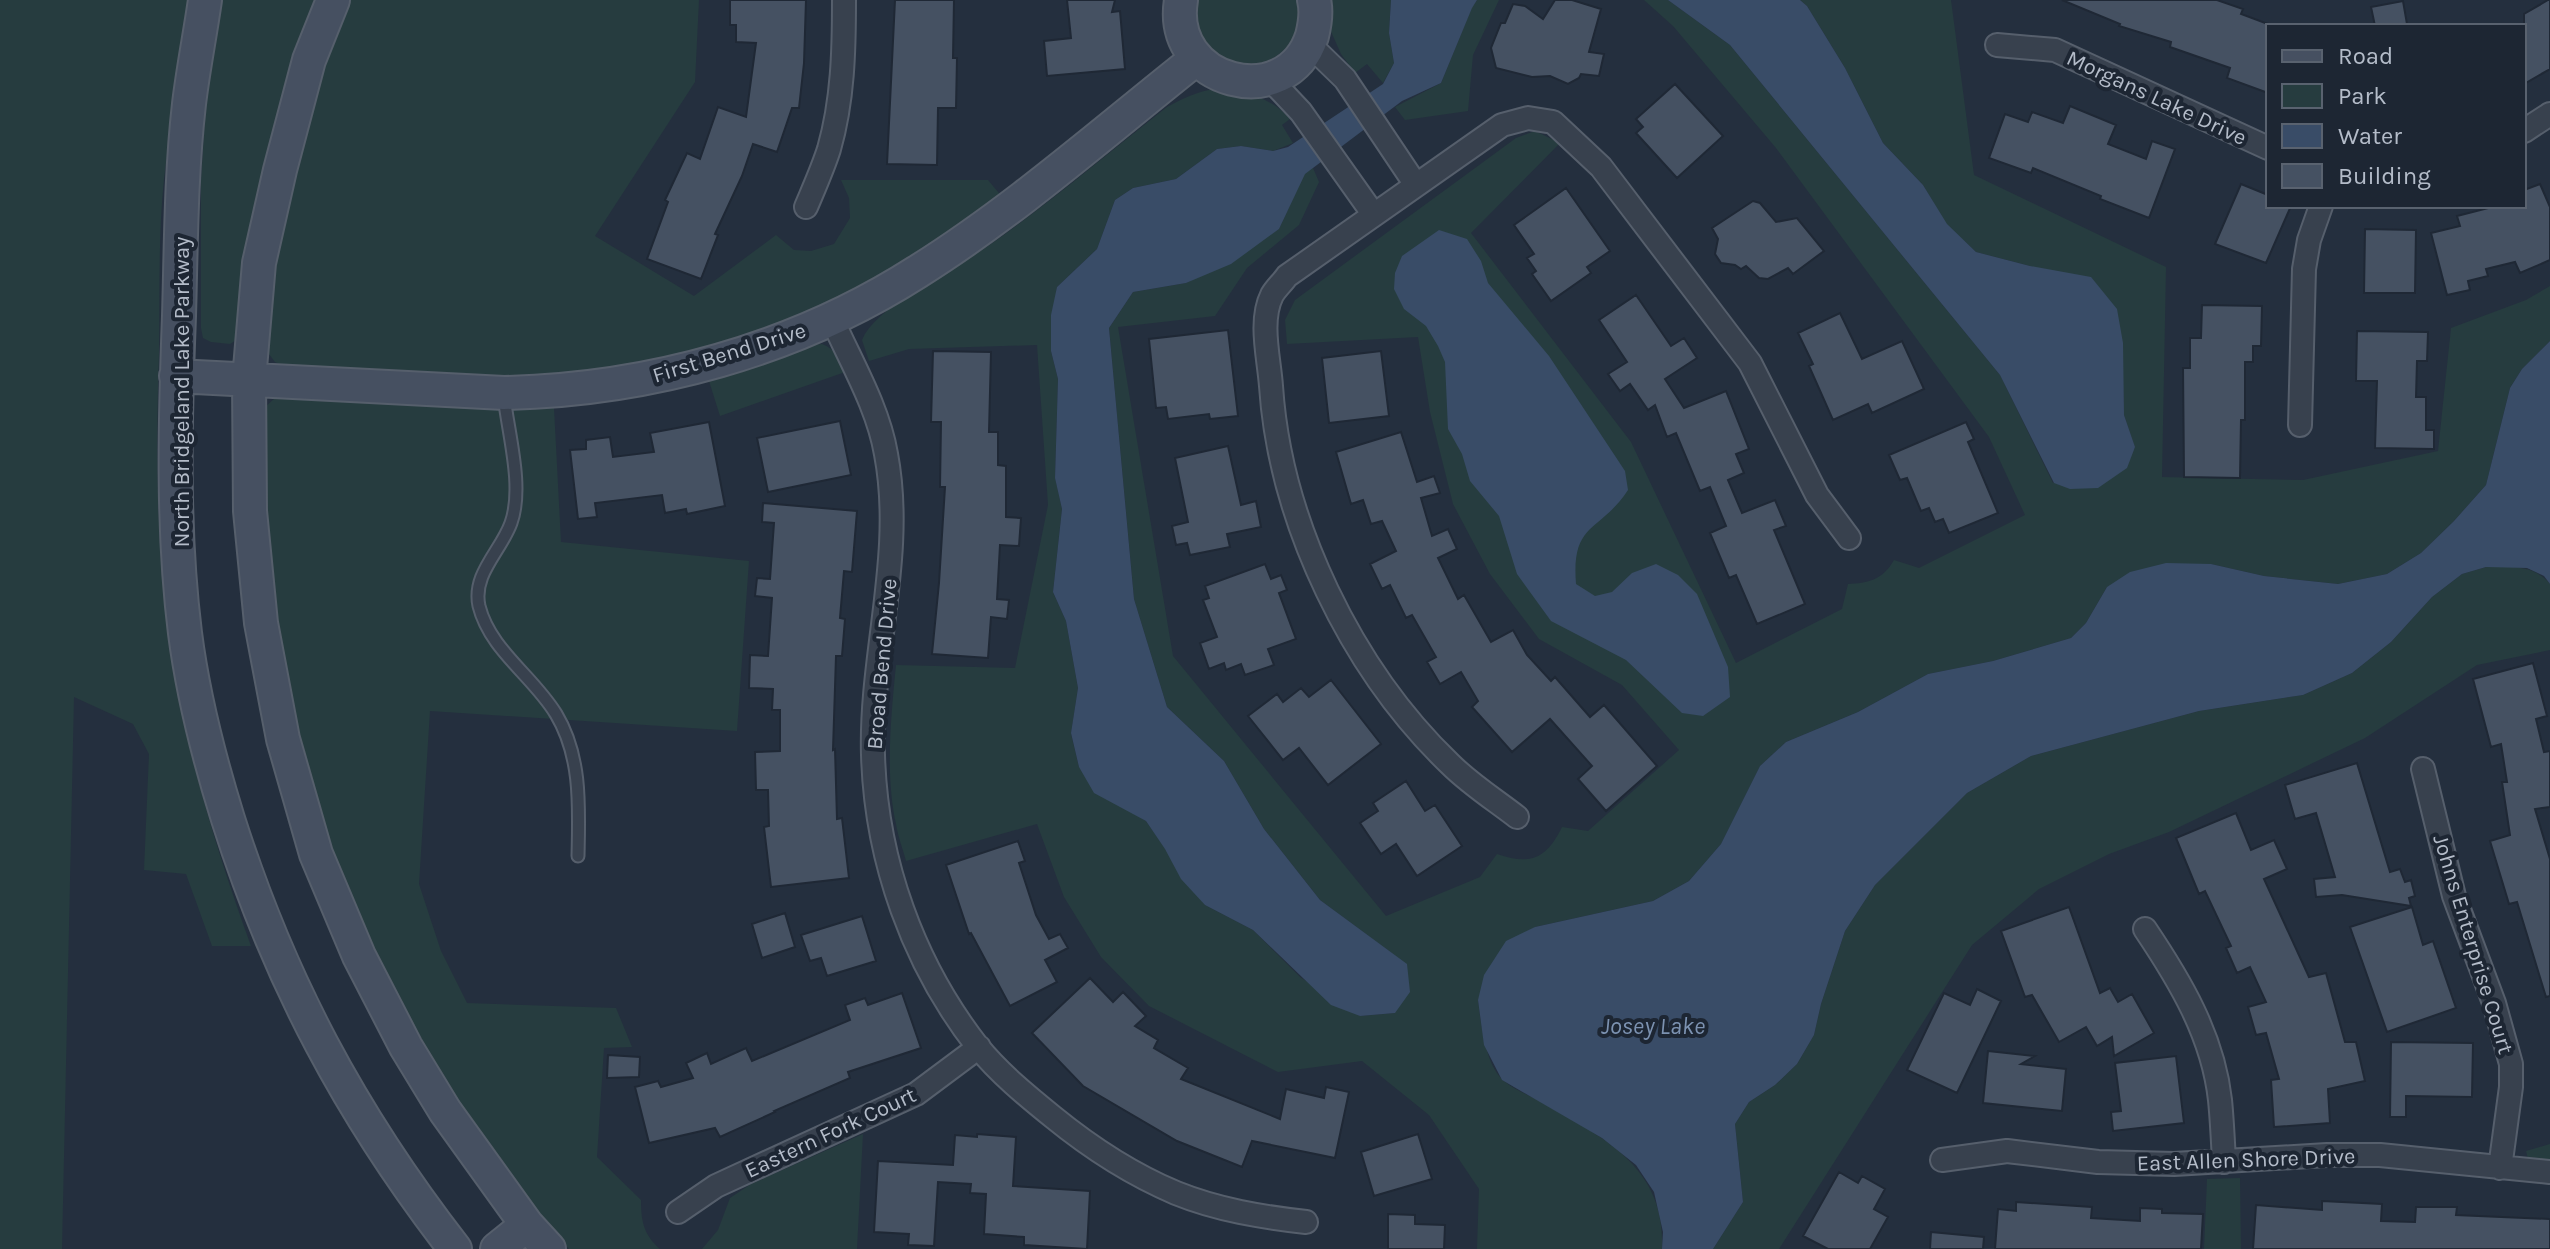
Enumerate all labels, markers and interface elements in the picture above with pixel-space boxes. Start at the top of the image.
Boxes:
legend [2266,24,2526,208]
text: Road [2338,42,2393,70]
street label: Morgans Lake Drive [2062,45,2251,151]
text: Park [2338,82,2387,110]
text: Water [2338,122,2402,150]
text: Building [2338,162,2431,190]
street label: North Bridgeland Lake Parkway [169,237,195,547]
street label: First Bend Drive [649,317,809,389]
street label: Broad Bend Drive [862,577,902,751]
street label: Johns Enterprise Court [2427,832,2519,1057]
water label: Josey Lake [1601,1012,1705,1040]
street label: Eastern Fork Court [741,1082,920,1184]
street label: East Allen Shore Drive [2136,1143,2356,1177]

